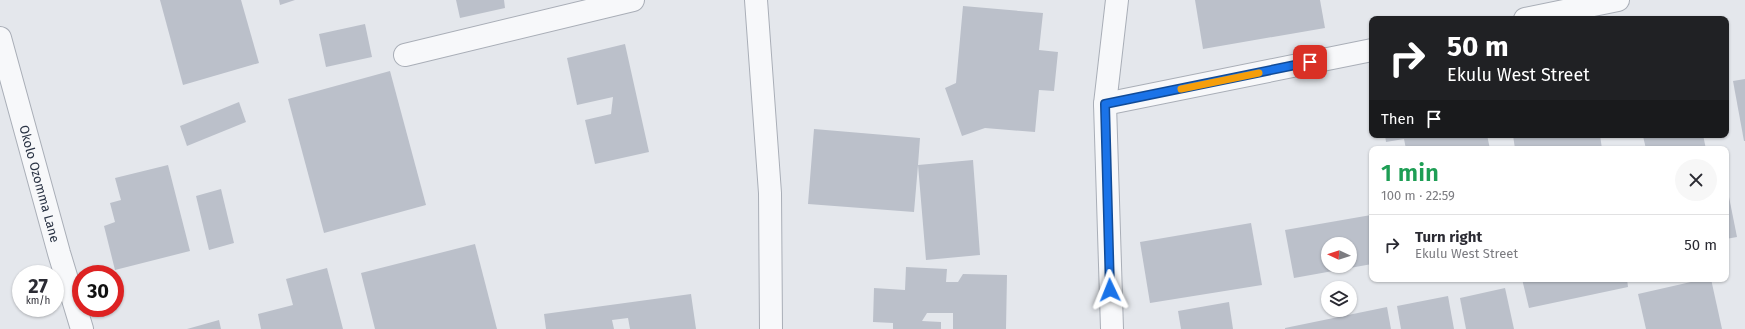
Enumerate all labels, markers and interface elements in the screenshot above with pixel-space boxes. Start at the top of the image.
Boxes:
text: 50 m [1447,30,1509,63]
icon: right [1381,32,1433,84]
pin [1293,45,1327,79]
icon: arrive [1299,51,1321,73]
text: Ekulu West Street [1447,64,1590,86]
icon: arrive [1423,108,1445,130]
text: Then [1381,110,1415,128]
street label: Okolo Ozomma Lane [16,123,63,244]
text: 1 min [1381,159,1439,187]
button: close [1675,159,1717,201]
text: 100 m · 22:59 [1381,188,1455,203]
text: Turn right [1415,228,1482,246]
icon: right [1381,234,1403,256]
text: 50 m [1684,236,1717,254]
north arrow [1321,237,1357,273]
map controls [1321,237,1357,317]
text: Ekulu West Street [1415,246,1518,261]
speed limit sign: 30 [72,265,124,317]
position arrow [1089,269,1131,311]
text: 27 [28,274,48,298]
button: layers [1321,281,1357,317]
text: km/h [26,295,50,307]

